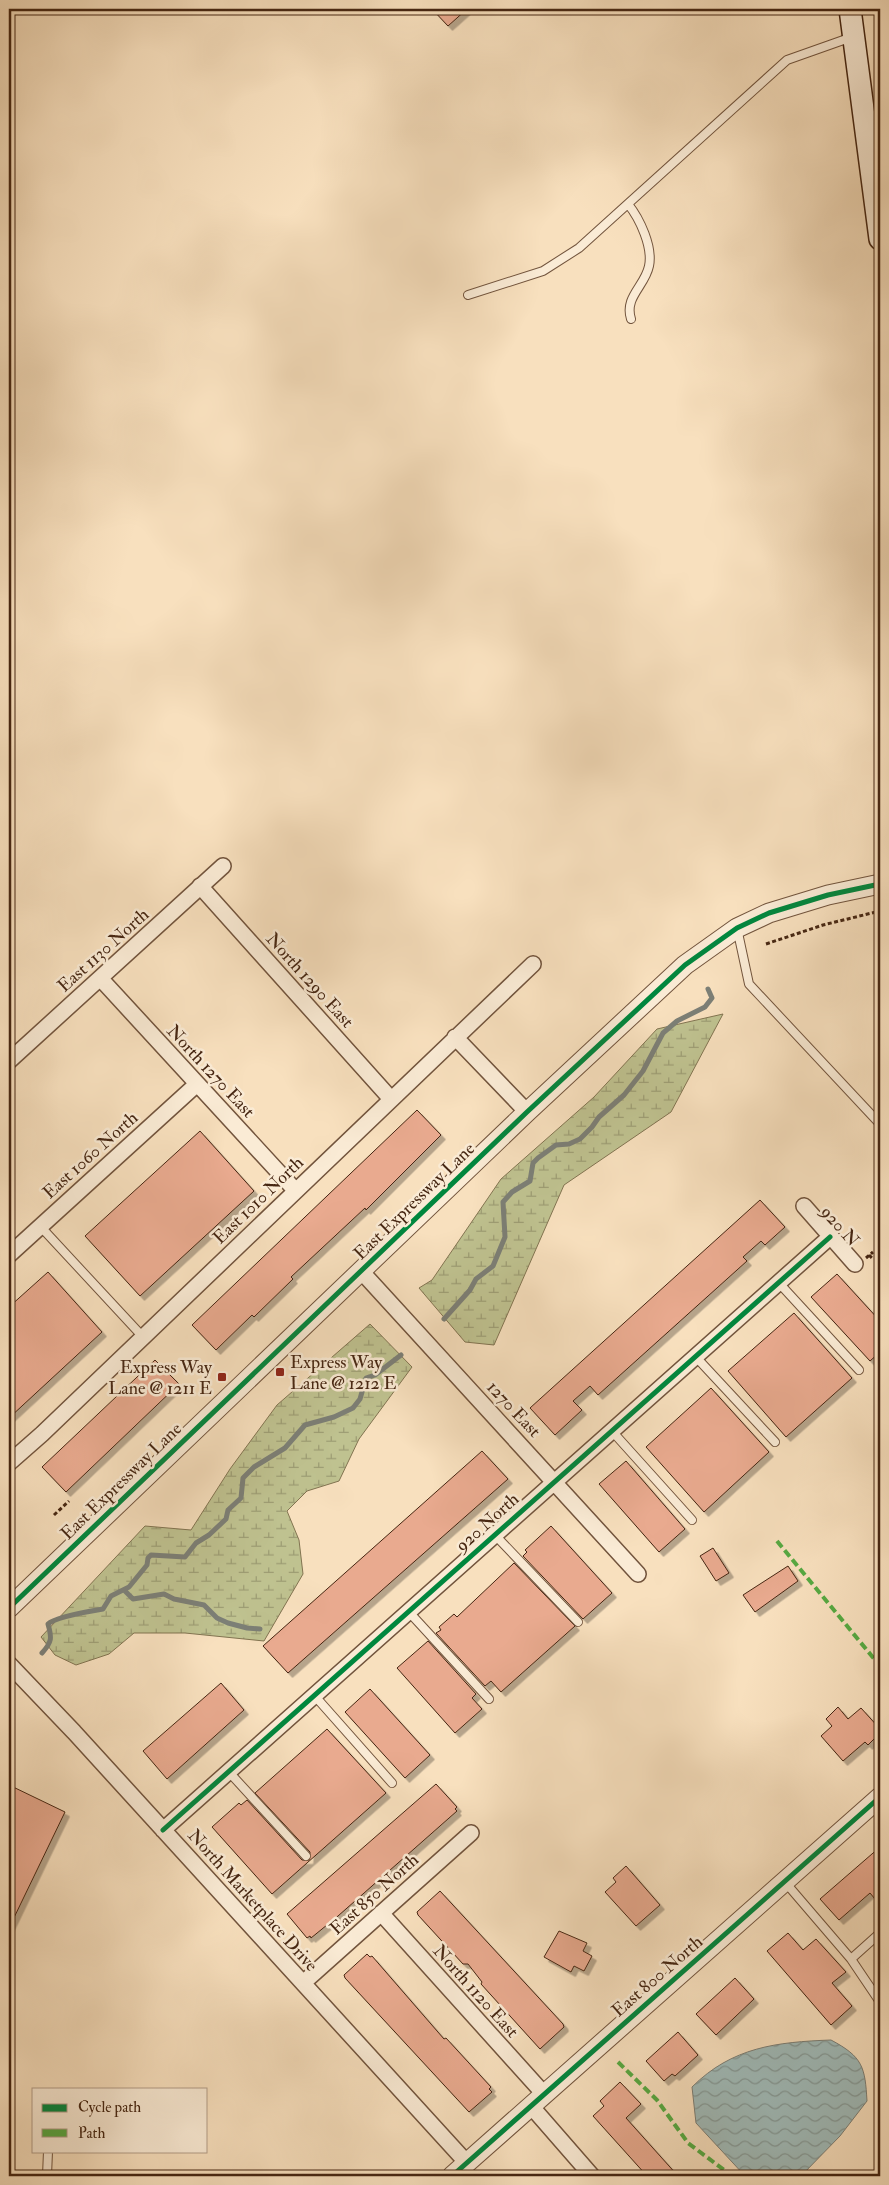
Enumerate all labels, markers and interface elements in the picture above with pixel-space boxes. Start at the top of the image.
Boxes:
street label: East 1130 North [53,903,154,997]
street label: North 1290 East [261,928,359,1033]
street label: North 1270 East [162,1020,260,1123]
street label: East 1060 North [38,1106,143,1204]
street label: East Expressway Lane [349,1137,480,1265]
street label: East 1010 North [208,1151,309,1249]
street label: 920 N [814,1200,864,1252]
place label: Express Way Lane @ 1212 E [290,1351,396,1395]
place label: Express Way Lane @ 1211 E [108,1356,213,1400]
marker: Express Way Lane @ 1212 E [274,1366,286,1378]
marker: Express Way Lane @ 1211 E [216,1371,228,1383]
street label: 1270 East [482,1376,546,1443]
street label: East Expressway Lane [56,1417,187,1545]
street label: 920 North [449,1487,524,1558]
street label: North Marketplace Drive [183,1824,323,1977]
street label: East 850 North [325,1848,424,1940]
street label: East 800 North [607,1930,708,2022]
street label: North 1120 East [428,1940,524,2043]
legend [32,2088,208,2152]
text: Cycle path [78,2098,141,2118]
text: Path [78,2124,105,2143]

